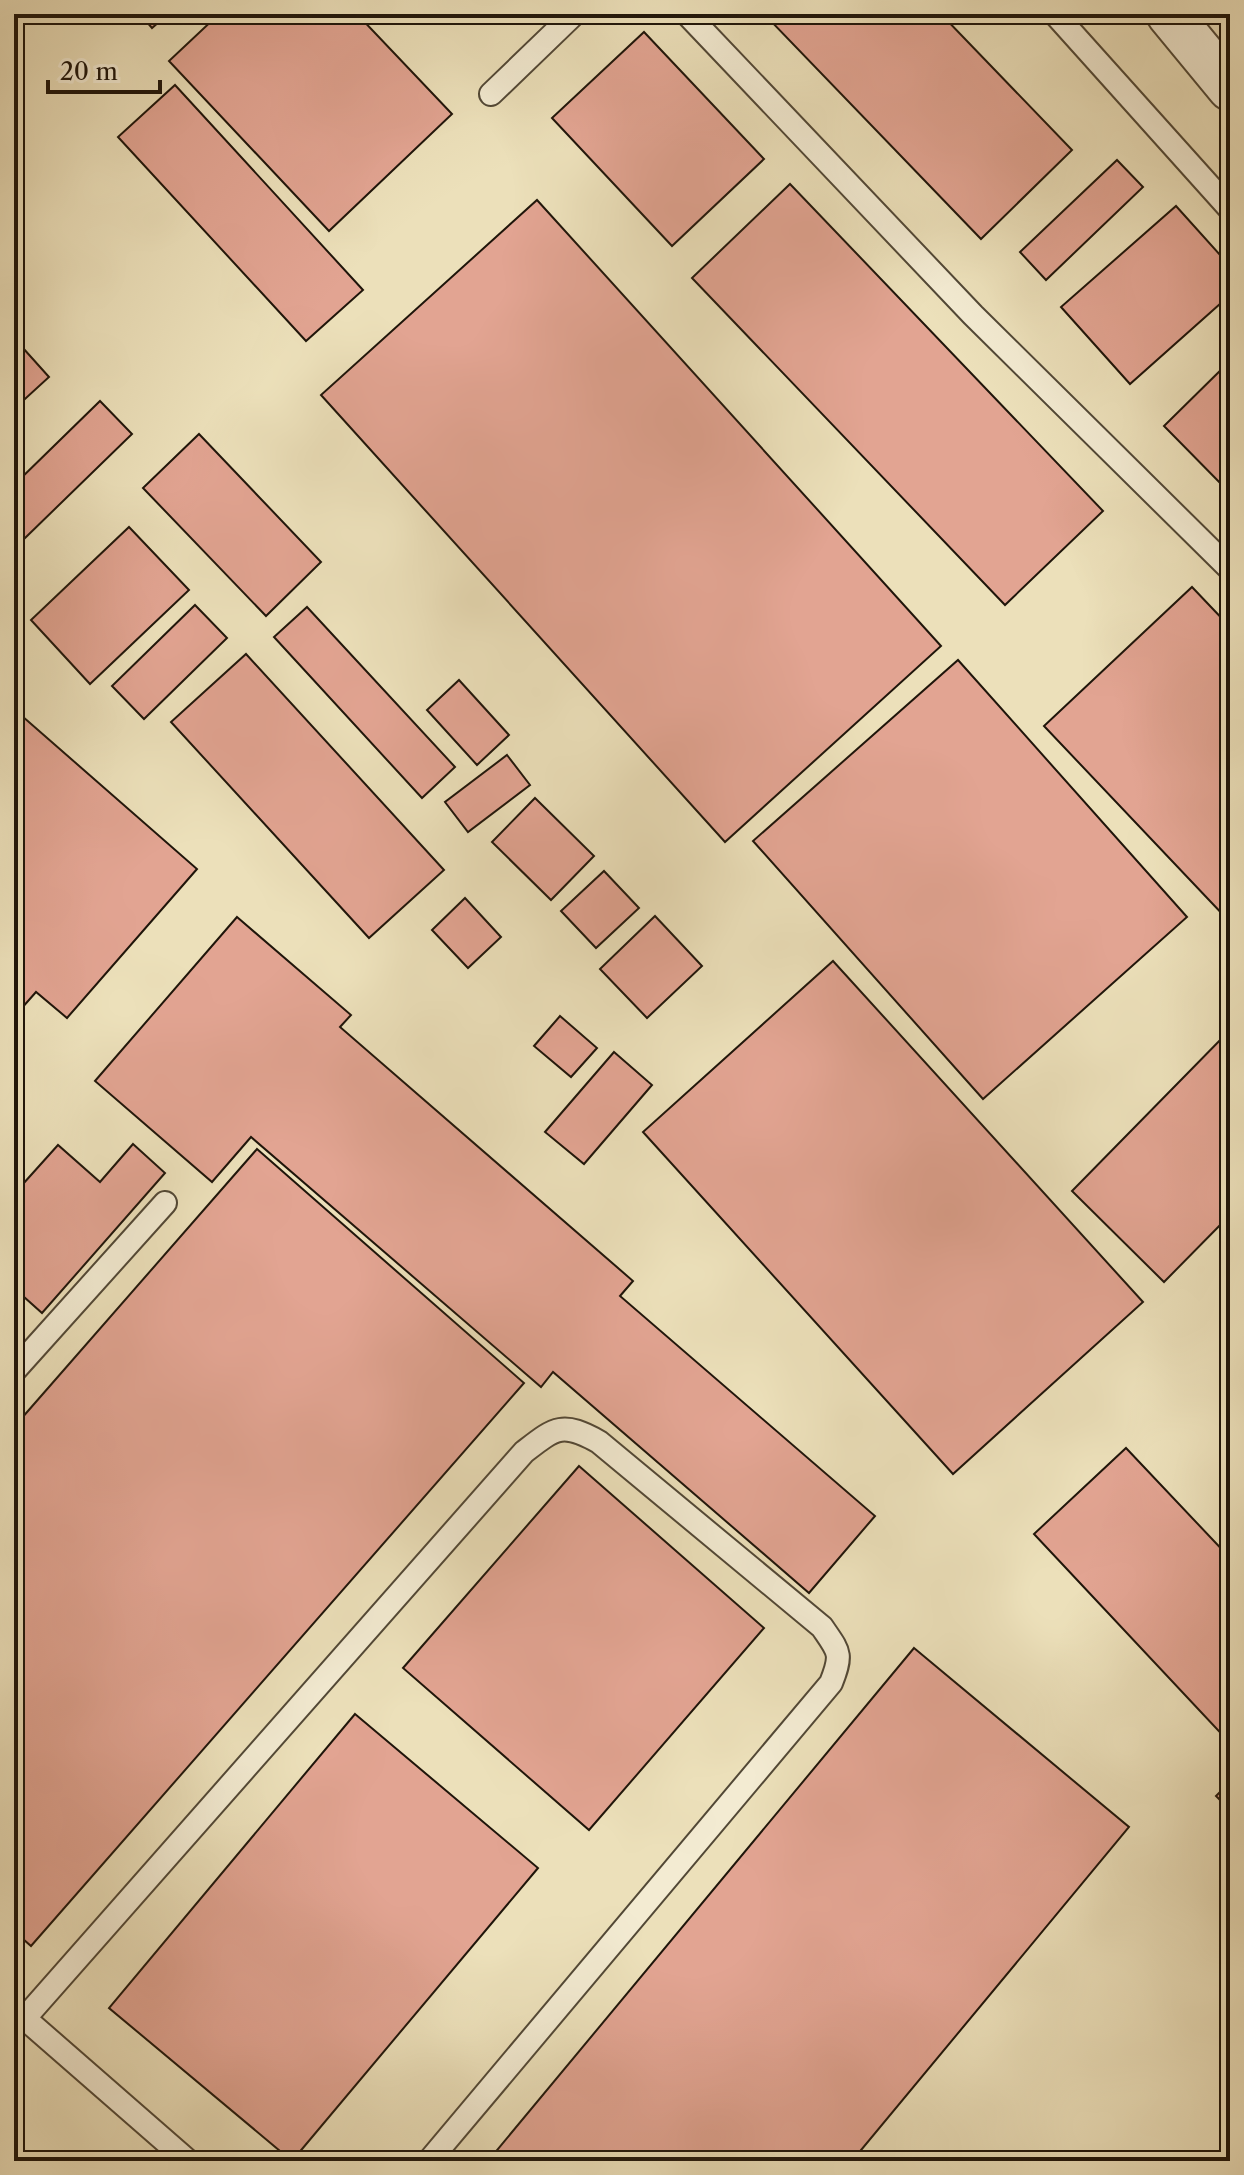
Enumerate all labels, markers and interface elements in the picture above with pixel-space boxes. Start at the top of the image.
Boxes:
scale bar [48,44,160,94]
text: 20 m [60,57,118,86]

